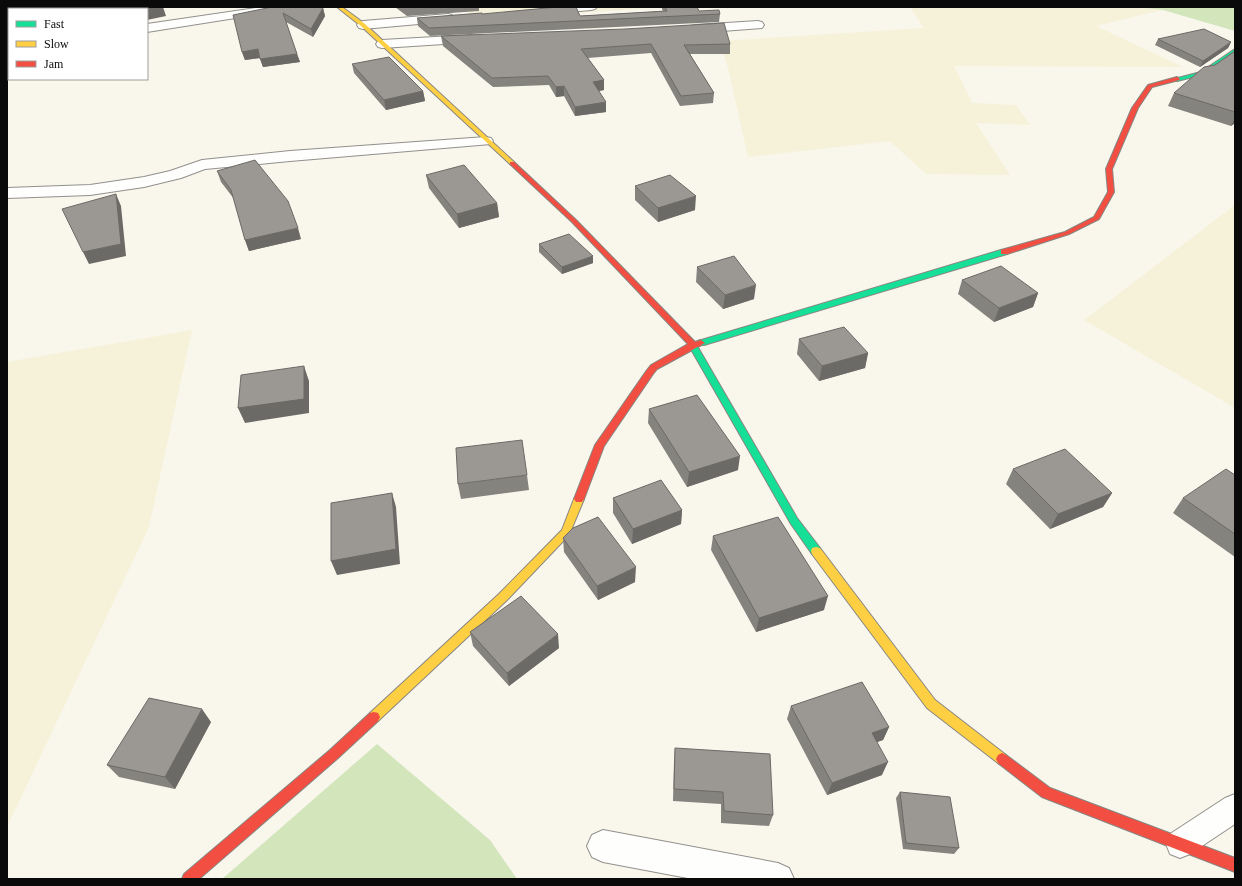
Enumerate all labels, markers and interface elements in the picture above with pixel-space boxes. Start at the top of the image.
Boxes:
legend [8,8,148,80]
text: Fast [44,17,65,31]
text: Slow [44,37,69,51]
text: Jam [44,57,64,71]

